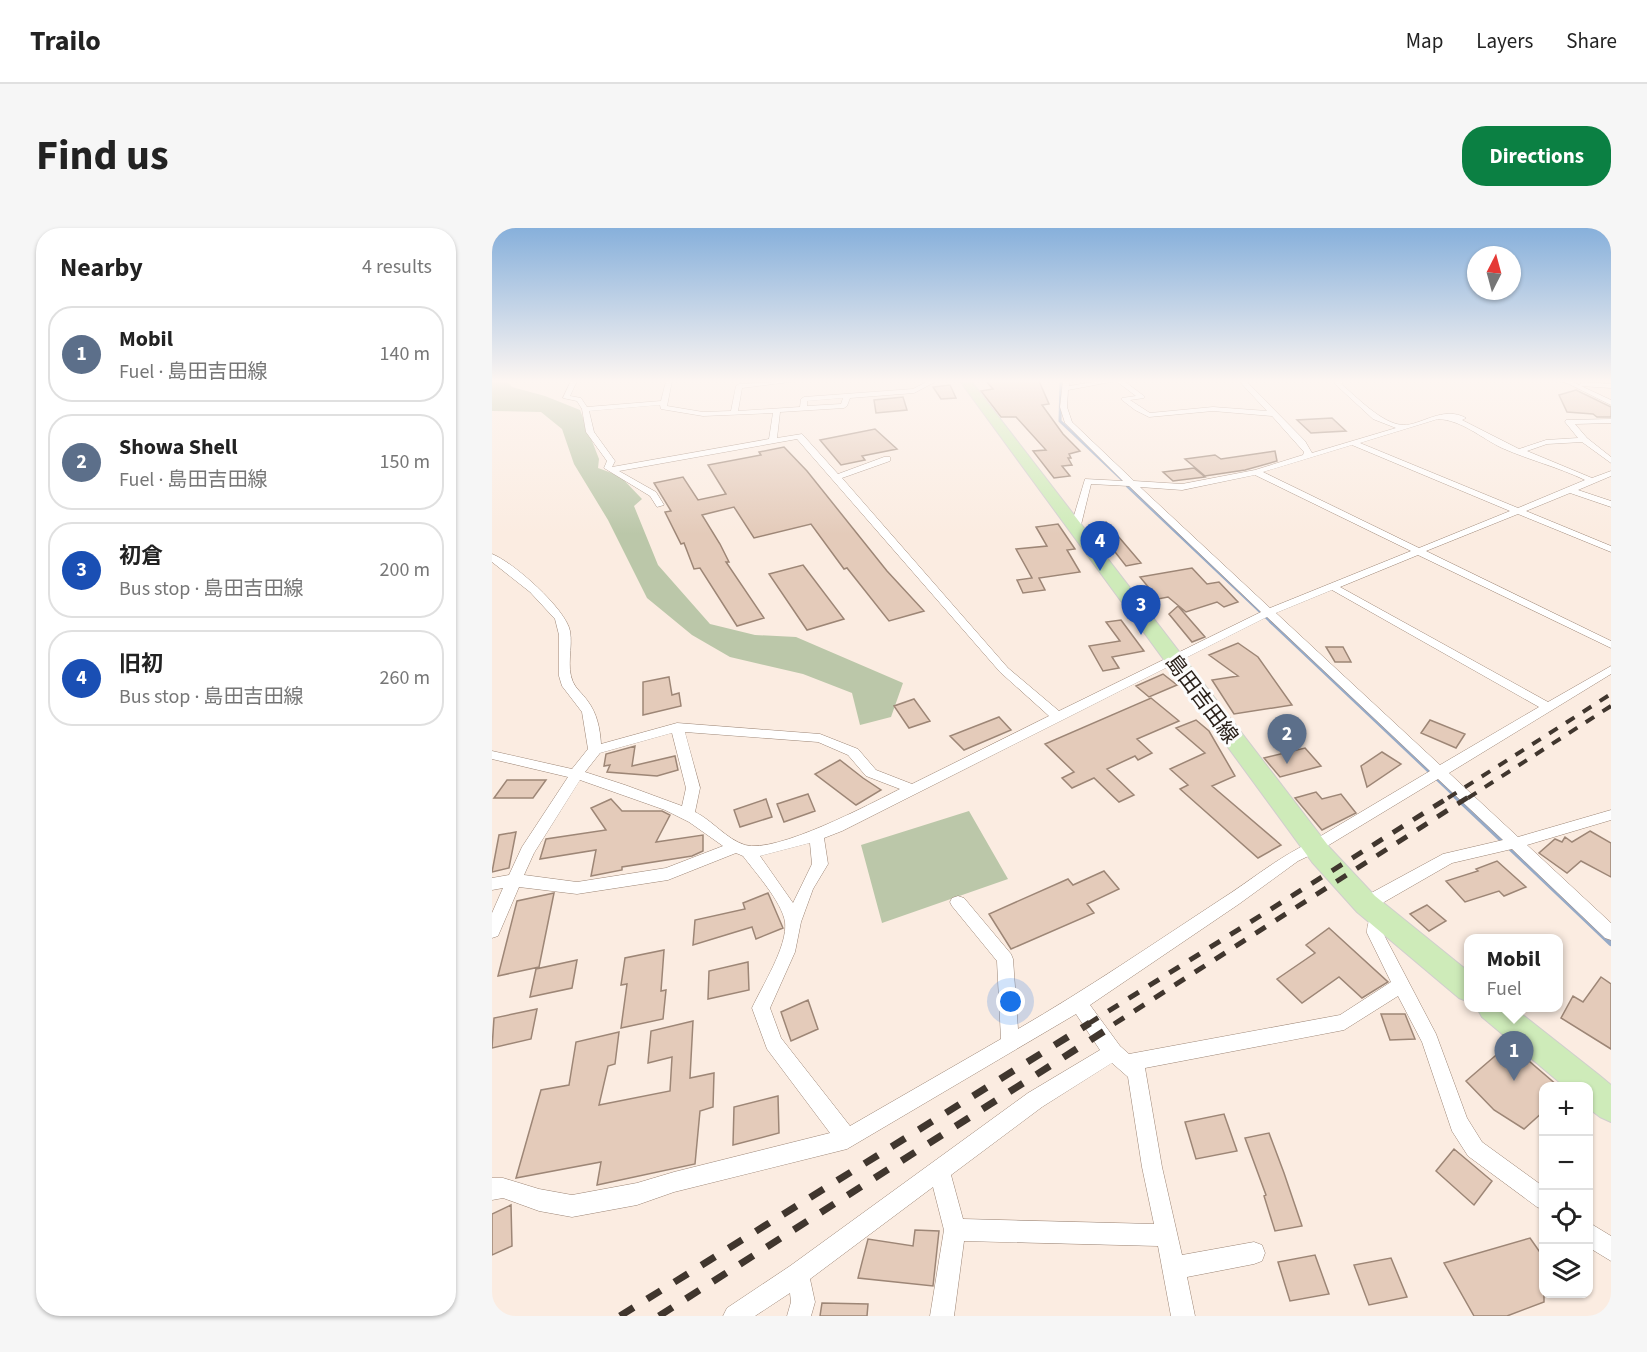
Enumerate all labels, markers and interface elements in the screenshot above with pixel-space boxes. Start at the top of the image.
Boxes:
text: Trailo [30,21,101,61]
text: Map [1406,26,1443,56]
text: Layers [1476,26,1533,56]
text: Share [1566,26,1617,56]
text: Find us [36,126,169,186]
button: Directions [1462,126,1611,186]
north arrow [1467,246,1521,300]
text: Nearby [60,249,143,286]
text: 4 results [362,253,432,281]
text: Mobil [119,323,173,355]
text: 1 [76,340,87,368]
text: 140 m [380,340,430,368]
text: Fuel · 島田吉田線 [119,358,267,386]
text: Showa Shell [119,431,237,463]
text: 2 [76,448,87,476]
text: 150 m [380,448,430,476]
text: Fuel · 島田吉田線 [119,466,267,494]
pin: 4 [1080,522,1120,571]
text: 初倉 [119,540,163,572]
text: 3 [76,556,87,584]
text: 200 m [380,556,430,584]
text: Bus stop · 島田吉田線 [119,575,303,603]
pin: 3 [1122,586,1160,635]
text: 旧初 [119,648,163,680]
street label: 島田吉田線 [1158,648,1246,750]
text: 4 [76,664,87,692]
text: 260 m [380,664,430,692]
text: Bus stop · 島田吉田線 [119,683,303,711]
pin: 2 [1268,714,1306,764]
popup [1464,934,1563,1012]
text: Mobil [1487,943,1540,975]
text: Fuel [1487,975,1522,1003]
your location [996,987,1025,1016]
pin: 1 [1494,1032,1534,1081]
map controls [1539,1082,1593,1298]
button: + [1539,1082,1593,1136]
button: − [1539,1136,1593,1190]
button: locate [1539,1190,1593,1244]
button: layers [1539,1244,1593,1298]

